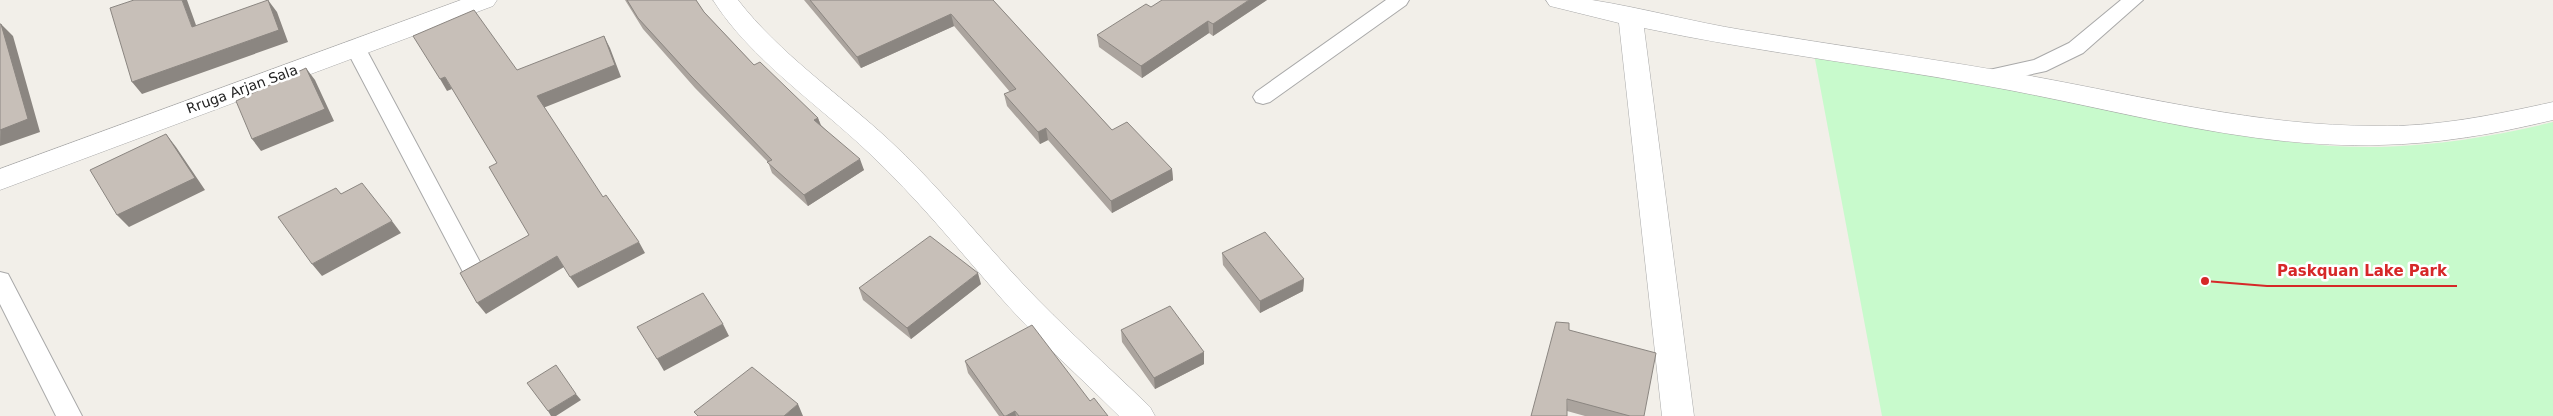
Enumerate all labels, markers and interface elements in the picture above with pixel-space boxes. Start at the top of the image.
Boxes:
street label: Rruga Arjan Sala [184,61,300,117]
callout: Paskquan Lake Park [2267,256,2457,286]
text: Paskquan Lake Park [2277,262,2448,280]

